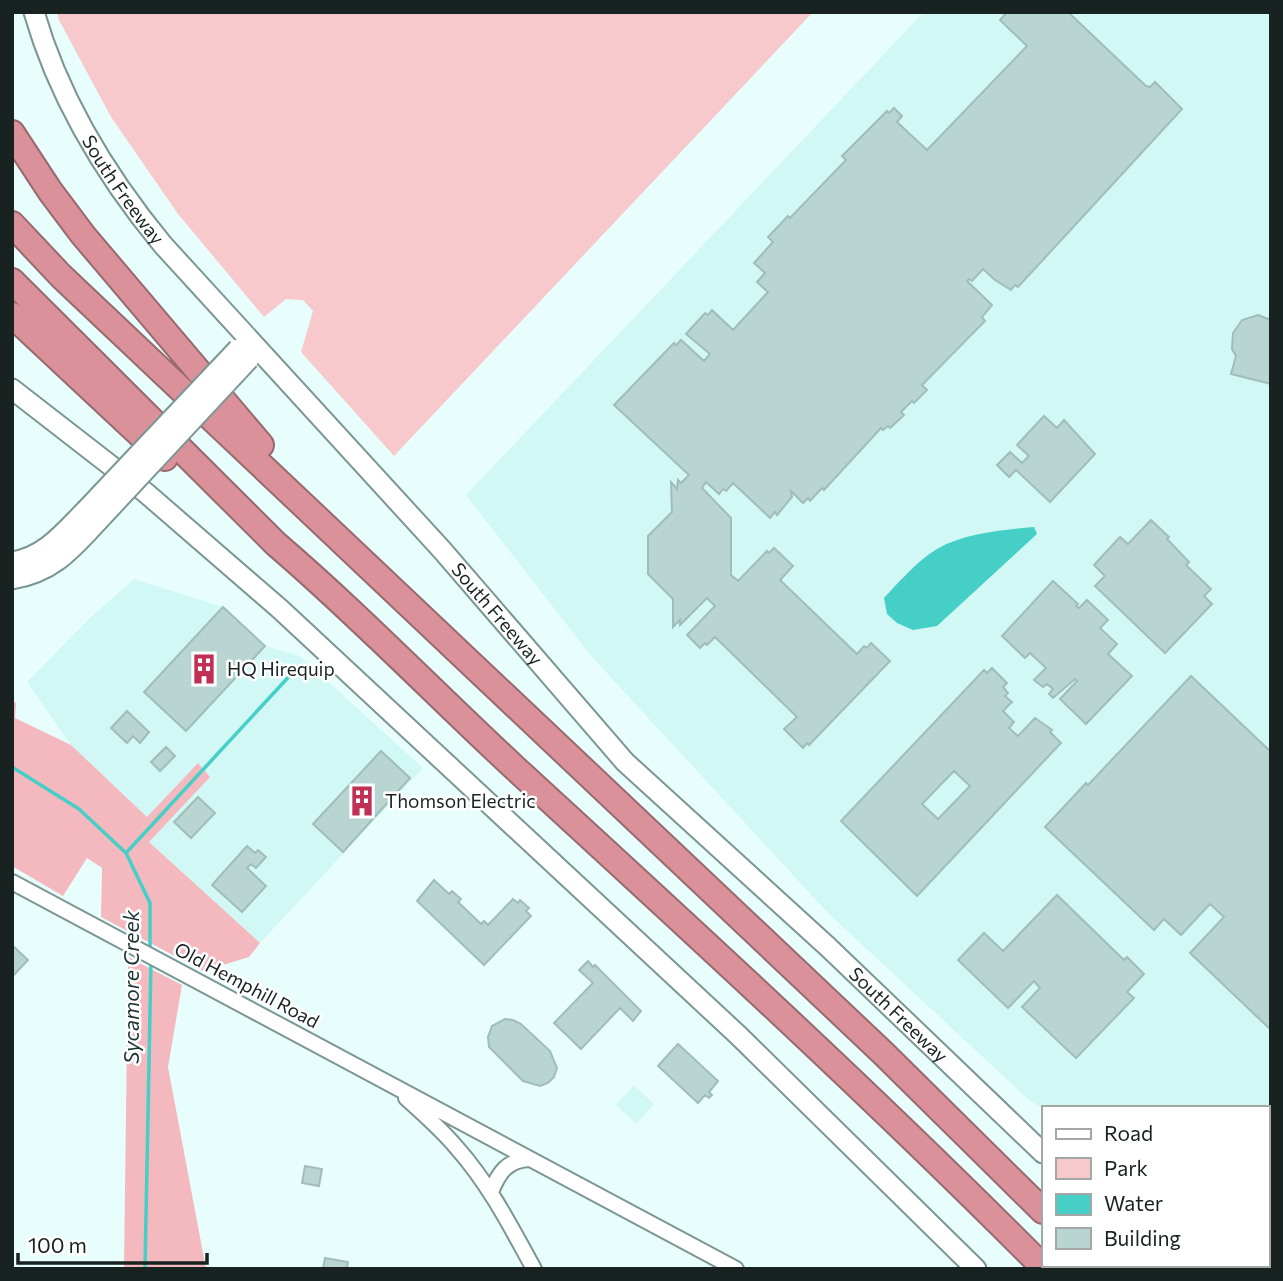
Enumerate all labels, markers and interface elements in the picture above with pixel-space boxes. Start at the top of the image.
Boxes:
street label: South Freeway [78,131,170,249]
street label: South Freeway [447,558,548,670]
building icon: HQ Hirequip [187,652,221,686]
place label: HQ Hirequip [227,657,335,680]
building icon: Thomson Electric [345,784,379,818]
place label: Thomson Electric [385,789,536,812]
water label: Sycamore Creek [118,909,143,1064]
street label: Old Hemphill Road [171,937,323,1032]
street label: South Freeway [845,962,953,1067]
legend [1042,1106,1269,1267]
text: Road [1104,1120,1153,1145]
text: Park [1104,1155,1148,1180]
text: Water [1104,1190,1163,1215]
scale bar [18,1222,206,1266]
text: Building [1104,1225,1181,1250]
text: 100 m [28,1232,87,1257]

